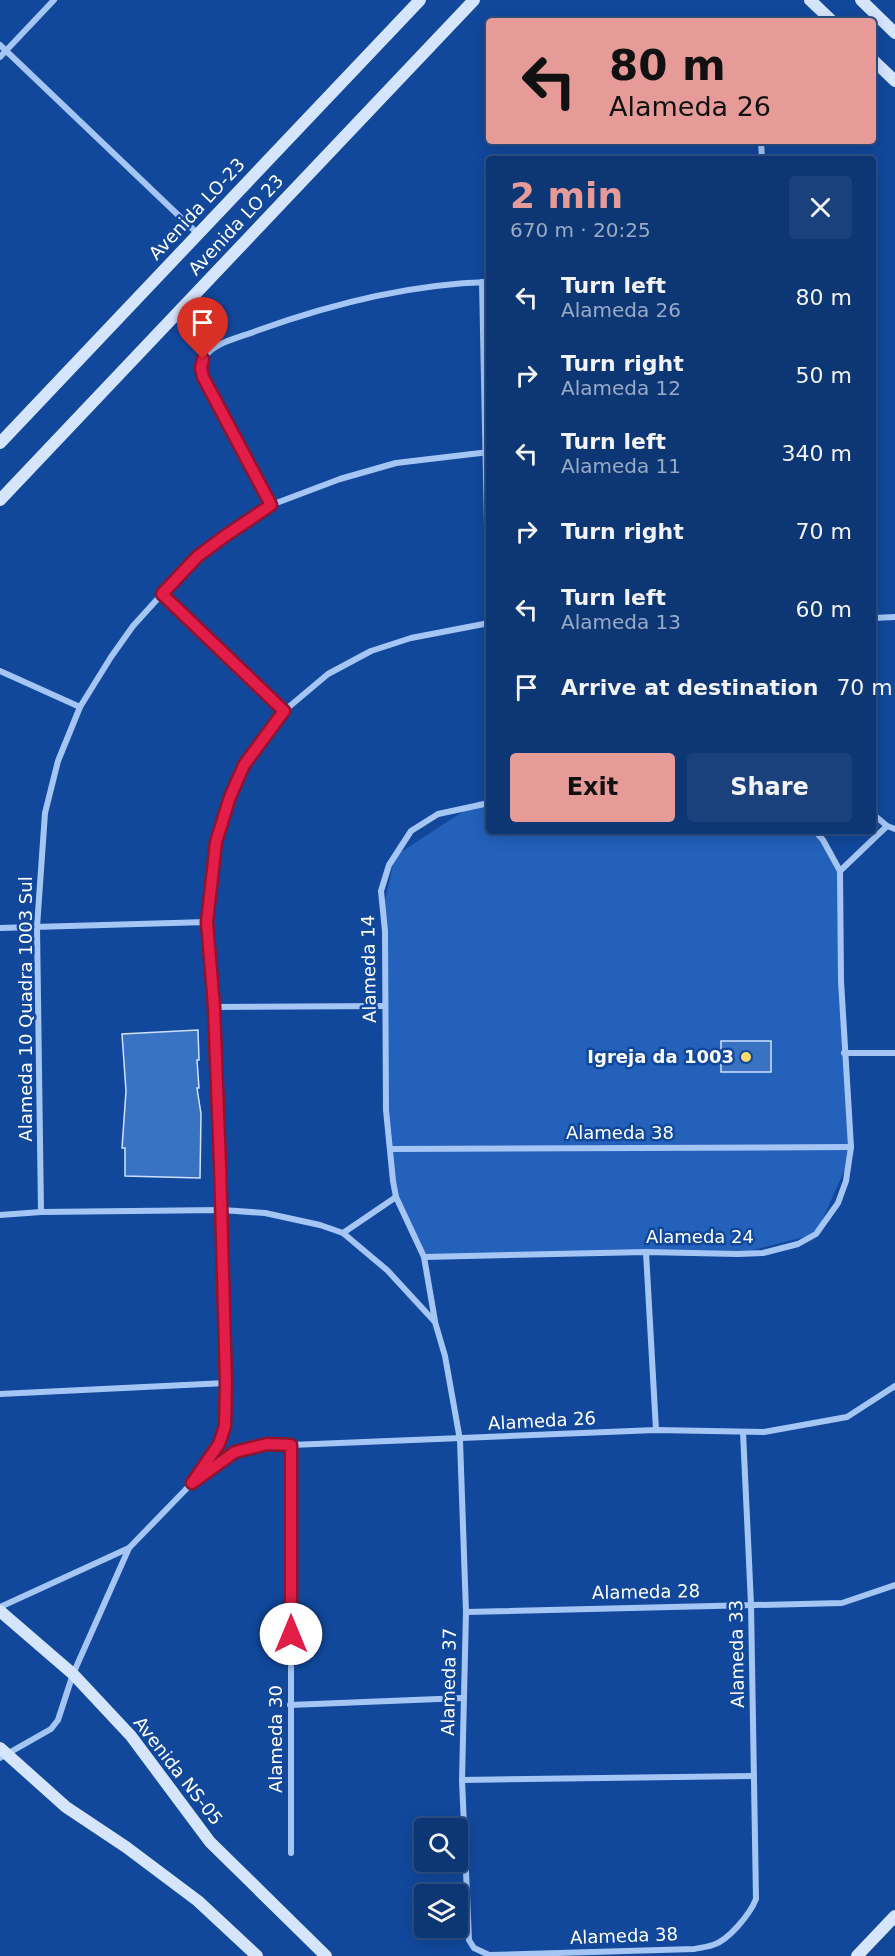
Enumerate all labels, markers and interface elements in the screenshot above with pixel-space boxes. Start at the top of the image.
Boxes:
text: 80 m [609,41,726,90]
icon: left [510,42,588,120]
text: Alameda 26 [609,91,771,122]
street label: Avenida LO-23 [144,154,249,264]
street label: Avenida LO 23 [184,170,288,279]
text: 2 min [510,175,623,216]
button: close [789,176,852,239]
text: 670 m · 20:25 [510,218,651,242]
text: Turn left [561,273,666,298]
icon: left [510,281,543,314]
text: 80 m [796,285,852,310]
pin [177,297,228,359]
text: Alameda 26 [561,298,681,322]
icon: arrive [186,306,219,339]
text: Turn right [561,351,684,376]
icon: right [510,359,543,392]
text: 50 m [796,363,852,388]
text: Alameda 12 [561,376,681,400]
text: Turn left [561,429,666,454]
icon: left [510,437,543,470]
text: 340 m [782,441,852,466]
text: Alameda 11 [561,454,681,478]
icon: right [510,515,543,548]
text: Turn right [561,519,684,544]
text: 70 m [796,519,852,544]
text: Turn left [561,585,666,610]
icon: left [510,593,543,626]
text: 60 m [796,597,852,622]
text: Alameda 13 [561,610,681,634]
icon: arrive [510,671,543,704]
text: Arrive at destination [561,675,818,700]
text: 70 m [836,675,893,700]
button: Exit [510,753,675,822]
button: Share [687,753,852,822]
street label: Alameda 10 Quadra 1003 Sul [15,876,36,1142]
street label: Alameda 14 [357,915,380,1023]
place label: Igreja da 1003 [587,1046,734,1067]
marker: Igreja da 1003 [739,1050,753,1064]
street label: Alameda 38 [566,1122,674,1143]
street label: Alameda 24 [646,1226,754,1247]
street label: Alameda 26 [487,1407,596,1434]
street label: Alameda 28 [592,1580,700,1603]
street label: Alameda 33 [725,1600,748,1708]
position arrow [259,1602,323,1666]
street label: Alameda 37 [437,1628,460,1736]
street label: Alameda 30 [265,1685,286,1793]
street label: Avenida NS-05 [130,1712,227,1829]
map controls [414,1818,468,1938]
button: search [414,1818,468,1872]
button: layers [414,1884,468,1938]
street label: Alameda 38 [570,1923,678,1948]

